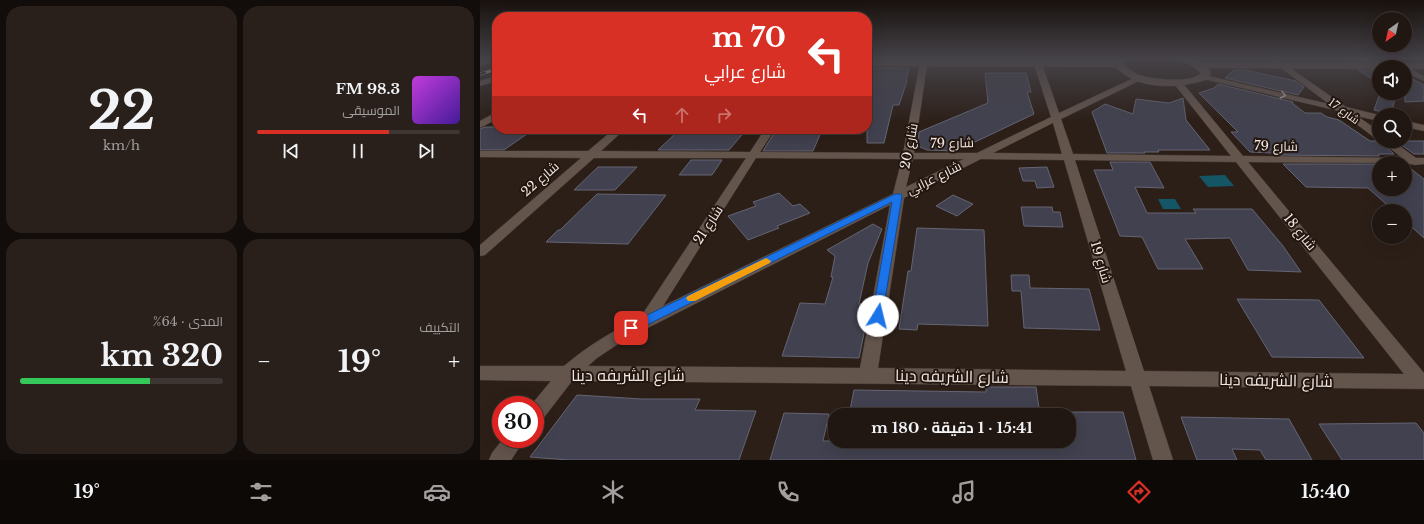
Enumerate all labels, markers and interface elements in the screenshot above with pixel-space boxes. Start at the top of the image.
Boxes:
north arrow [1372,12,1412,52]
map controls [1372,12,1412,244]
text: 70 m [712,20,786,55]
icon: left [800,28,852,80]
button: sound [1372,60,1412,100]
text: شارع عرابي [704,61,786,83]
text: 22 [88,79,155,143]
text: 98.3 FM [335,79,400,98]
one-way arrow [1280,91,1286,99]
street label: شارع 17 [1325,95,1362,128]
text: الموسيقى [342,102,400,119]
icon: left [629,104,651,126]
icon: ahead [671,104,693,126]
icon: right [713,104,735,126]
button: search [1372,108,1412,148]
street label: شارع 20 [896,122,922,170]
street label: شارع 79 [930,134,974,152]
text: km/h [103,137,140,154]
street label: شارع 79 [1254,137,1298,155]
icon: previous [280,140,302,162]
icon: pause [347,140,369,162]
icon: next [415,140,437,162]
button: + [1372,156,1412,196]
street label: شارع عرابي [904,157,965,200]
street label: شارع 22 [517,158,563,200]
street label: شارع 21 [689,202,727,248]
button: − [1372,204,1412,244]
street label: شارع 18 [1280,210,1320,254]
street label: شارع 19 [1087,239,1115,285]
position arrow [857,295,899,337]
pin [614,311,648,345]
text: المدى · 64% [153,313,223,330]
icon: arrive [620,317,642,339]
text: التكييف [419,319,460,336]
text: 320 km [101,337,223,374]
text: 19° [338,343,381,380]
text: − [257,348,271,375]
text: + [448,348,460,375]
street label: شارع الشريفه دينا [571,365,685,387]
street label: شارع الشريفه دينا [895,365,1009,389]
street label: شارع الشريفه دينا [1219,369,1333,393]
speed limit sign: 30 [492,396,544,448]
text: 15:41 · 1 دقيقة · 180 m [871,418,1033,437]
icon: filters [247,478,275,506]
icon: car [423,478,451,506]
icon: climate [599,478,627,506]
icon: phone [774,478,802,506]
icon: music [950,478,978,506]
icon: directions [1125,478,1153,506]
text: 19° [74,481,100,503]
text: 15:40 [1301,481,1350,503]

